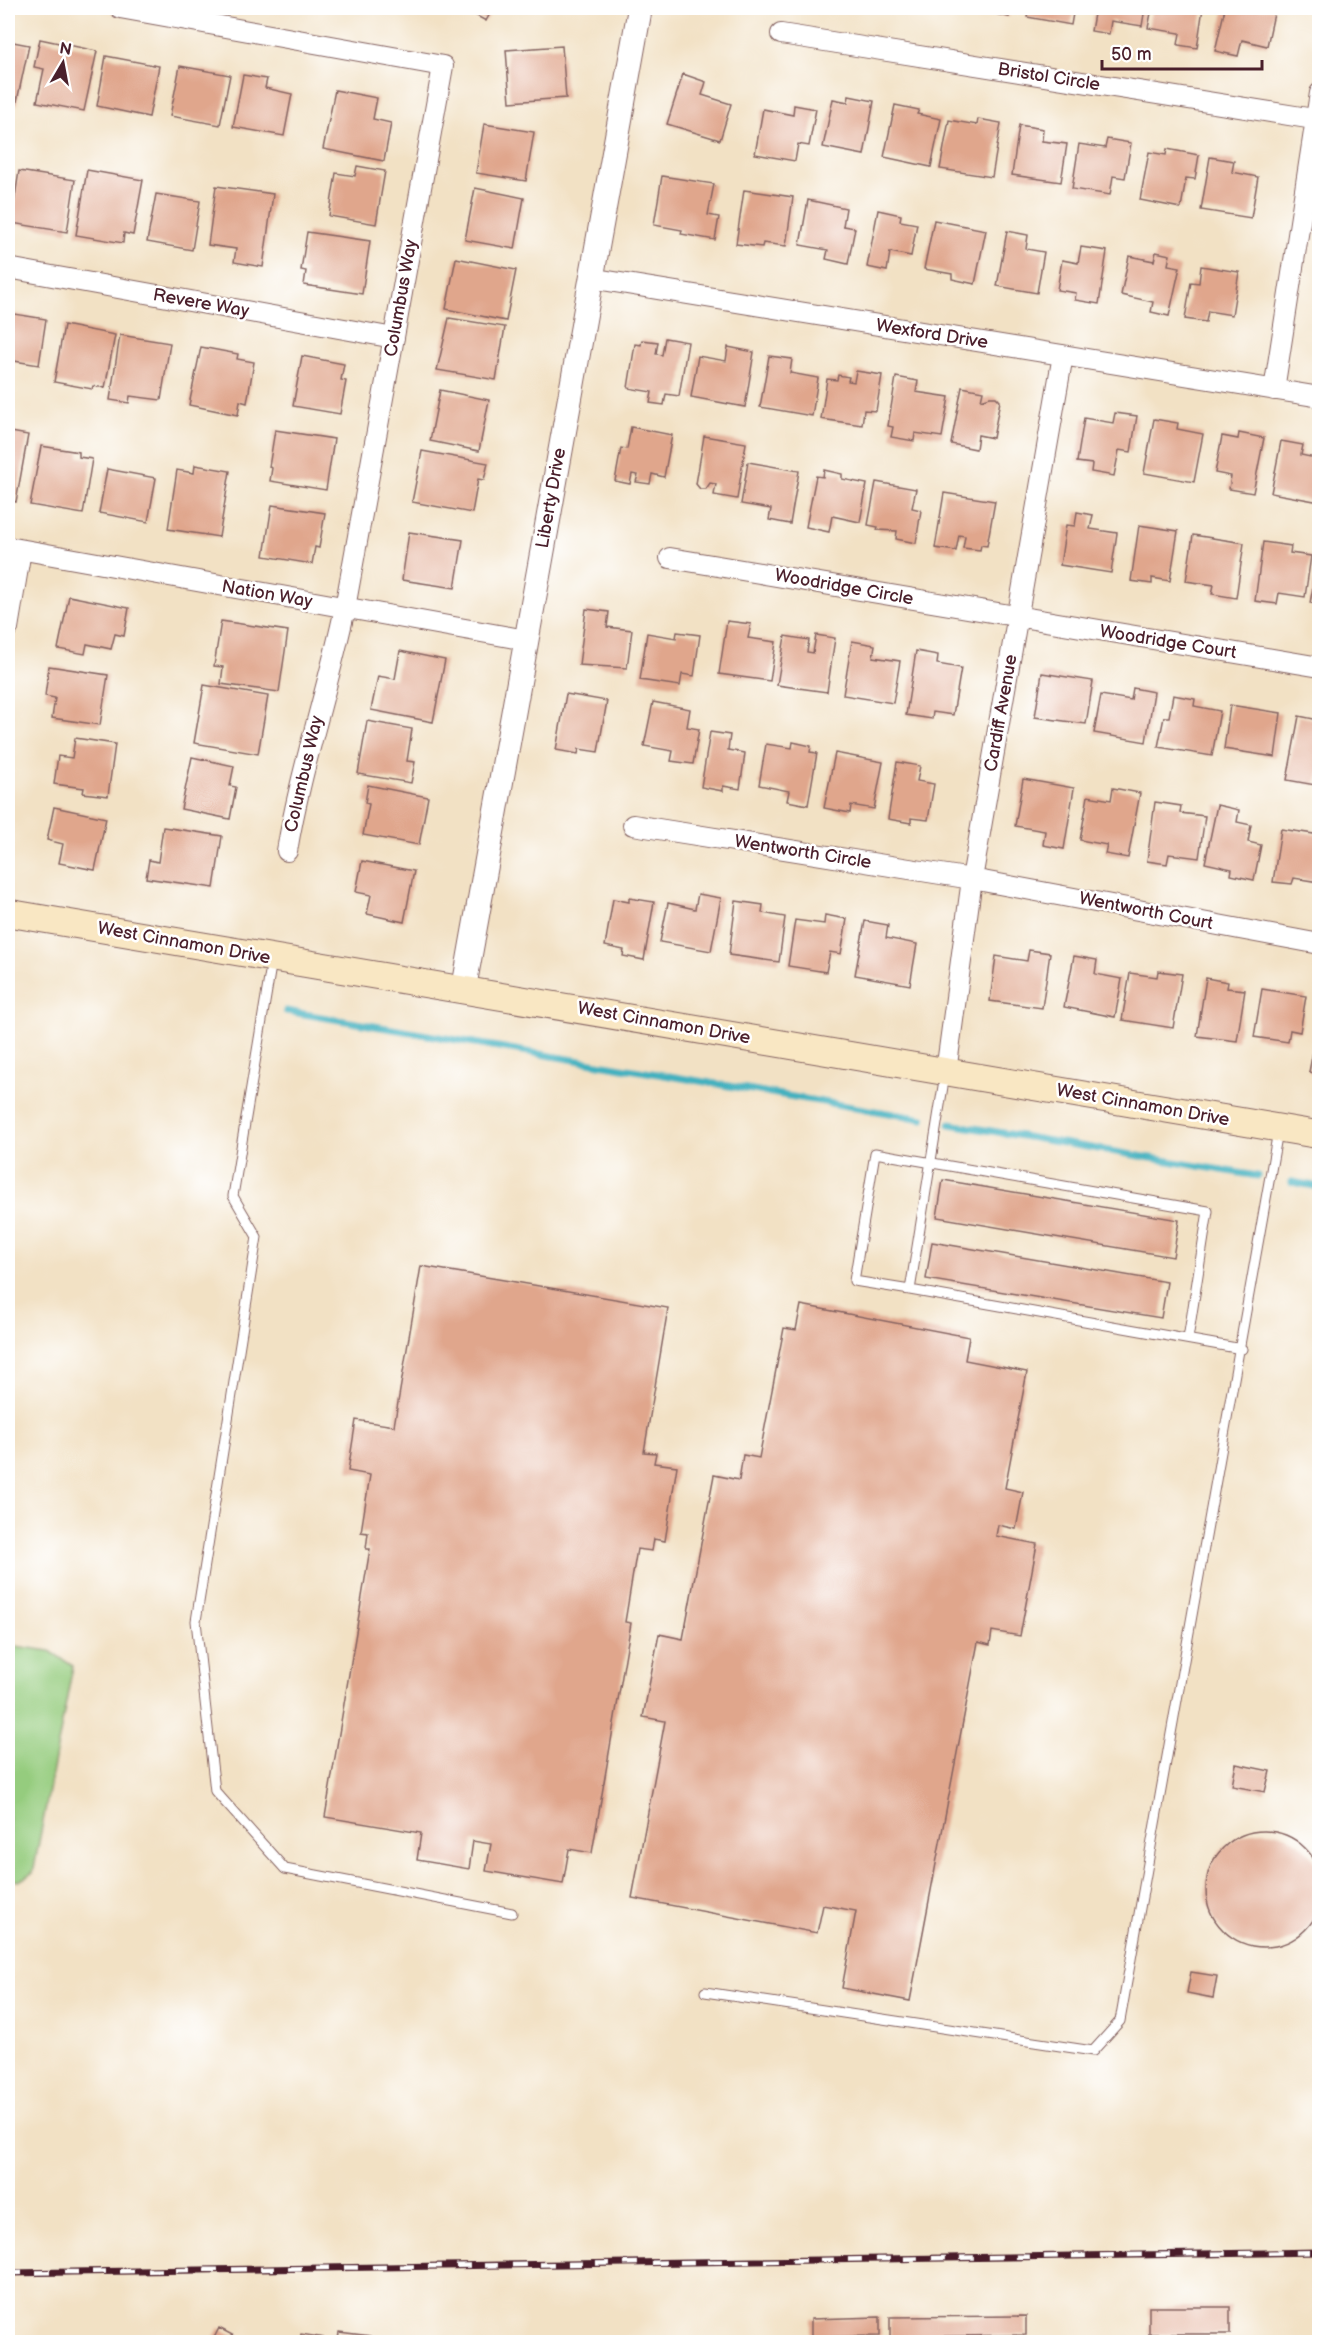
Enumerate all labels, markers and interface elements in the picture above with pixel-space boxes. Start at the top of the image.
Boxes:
north arrow [33,33,93,93]
scale bar [1102,33,1262,71]
text: N [58,39,73,60]
text: 50 m [1111,44,1152,65]
street label: Bristol Circle [996,59,1102,96]
street label: Columbus Way [380,237,422,358]
street label: Revere Way [151,284,252,322]
street label: Wexford Drive [875,315,990,353]
street label: Liberty Drive [532,446,570,550]
street label: Woodridge Circle [773,564,915,610]
street label: Nation Way [220,576,315,612]
street label: Woodridge Court [1098,621,1238,663]
street label: Cardiff Avenue [980,652,1022,773]
street label: Columbus Way [280,713,328,834]
street label: Wentworth Circle [733,831,873,873]
street label: Wentworth Court [1077,888,1215,934]
street label: West Cinnamon Drive [96,917,272,969]
street label: West Cinnamon Drive [576,997,752,1049]
street label: West Cinnamon Drive [1055,1079,1231,1131]

